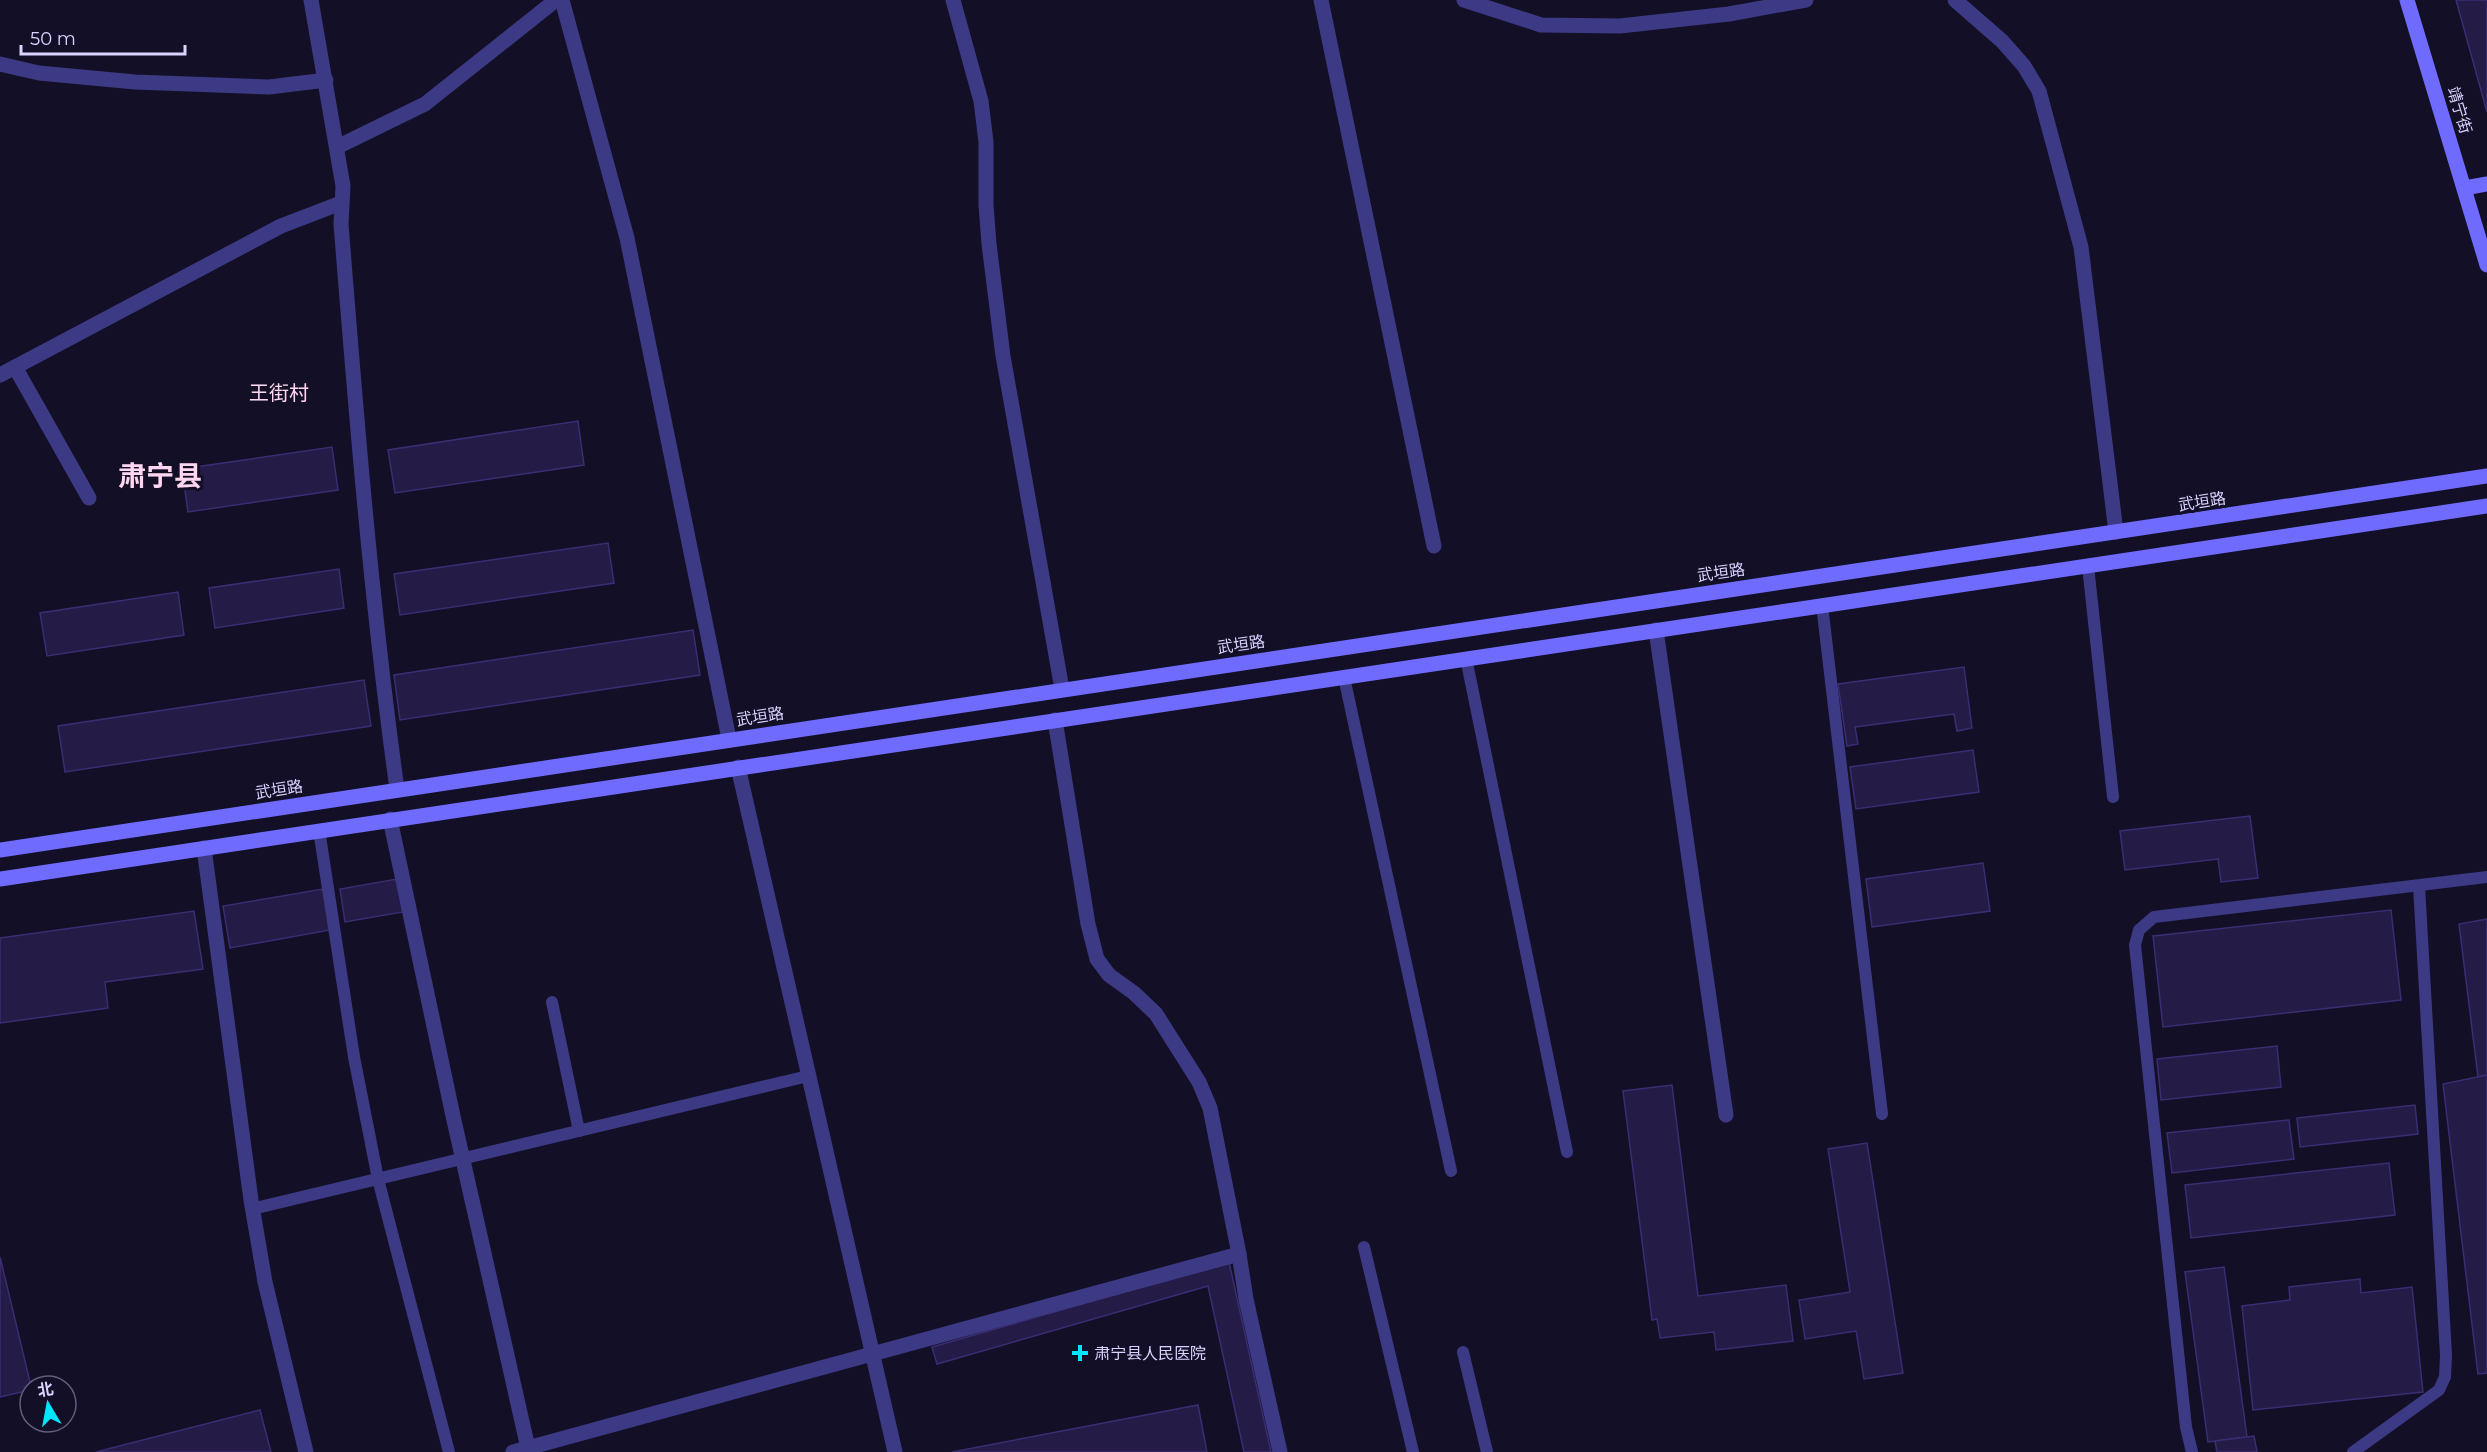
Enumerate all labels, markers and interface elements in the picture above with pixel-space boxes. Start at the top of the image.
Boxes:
scale bar [21,18,184,56]
text: 50 m [30,28,76,50]
street label: 靖宁街 [2443,84,2476,136]
district label: 王街村 [249,381,309,405]
district label: 肃宁县 [118,459,202,493]
street label: 武垣路 [2177,488,2227,515]
street label: 武垣路 [1696,560,1746,585]
street label: 武垣路 [1216,632,1266,657]
street label: 武垣路 [735,703,785,730]
street label: 武垣路 [254,776,304,803]
marker: 肃宁县人民医院 [1071,1344,1089,1362]
place label: 肃宁县人民医院 [1094,1344,1206,1363]
north arrow [18,1374,78,1434]
text: 北 [36,1379,55,1400]

